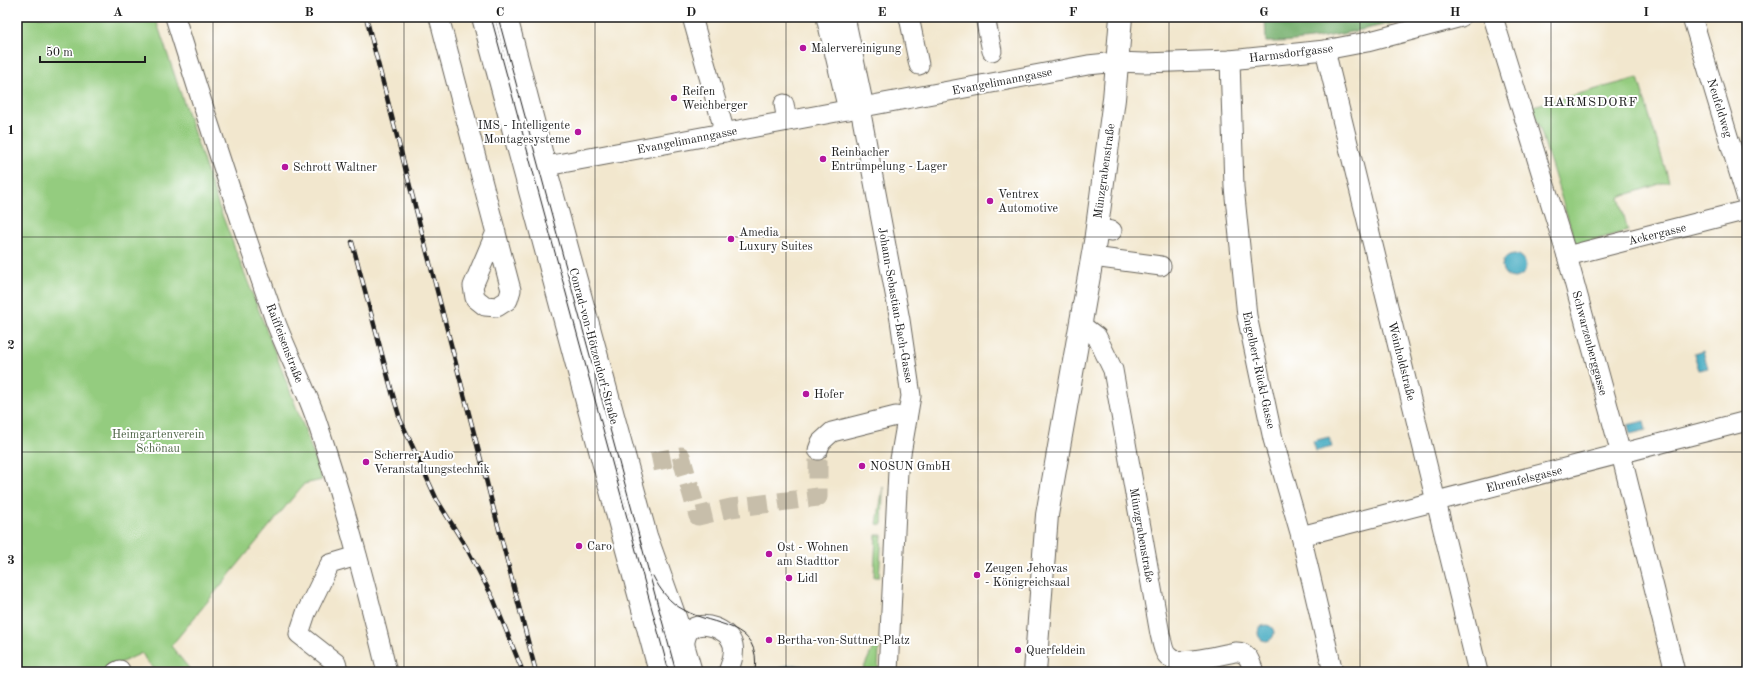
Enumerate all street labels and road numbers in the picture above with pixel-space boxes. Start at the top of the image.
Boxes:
street label: Harmsdorfgasse [1248,43,1334,65]
street label: Evangelimanngasse [951,66,1054,98]
street label: Neufeldweg [1704,77,1734,140]
street label: Münzgrabenstraße [1092,122,1118,219]
street label: Evangelimanngasse [636,125,739,157]
street label: Ackergasse [1627,222,1688,248]
street label: Johann-Sebastian-Bach-Gasse [875,226,915,384]
street label: Conrad-von-Hötzendorf-Straße [566,267,620,426]
street label: Schwarzenberggasse [1569,290,1609,397]
street label: Raiffeisenstraße [263,302,305,385]
street label: Engelbert-Rückl-Gasse [1240,310,1276,431]
street label: Weinholdstraße [1385,321,1417,402]
street label: Ehrenfelsgasse [1485,465,1564,495]
street label: Münzgrabenstraße [1127,487,1155,584]

